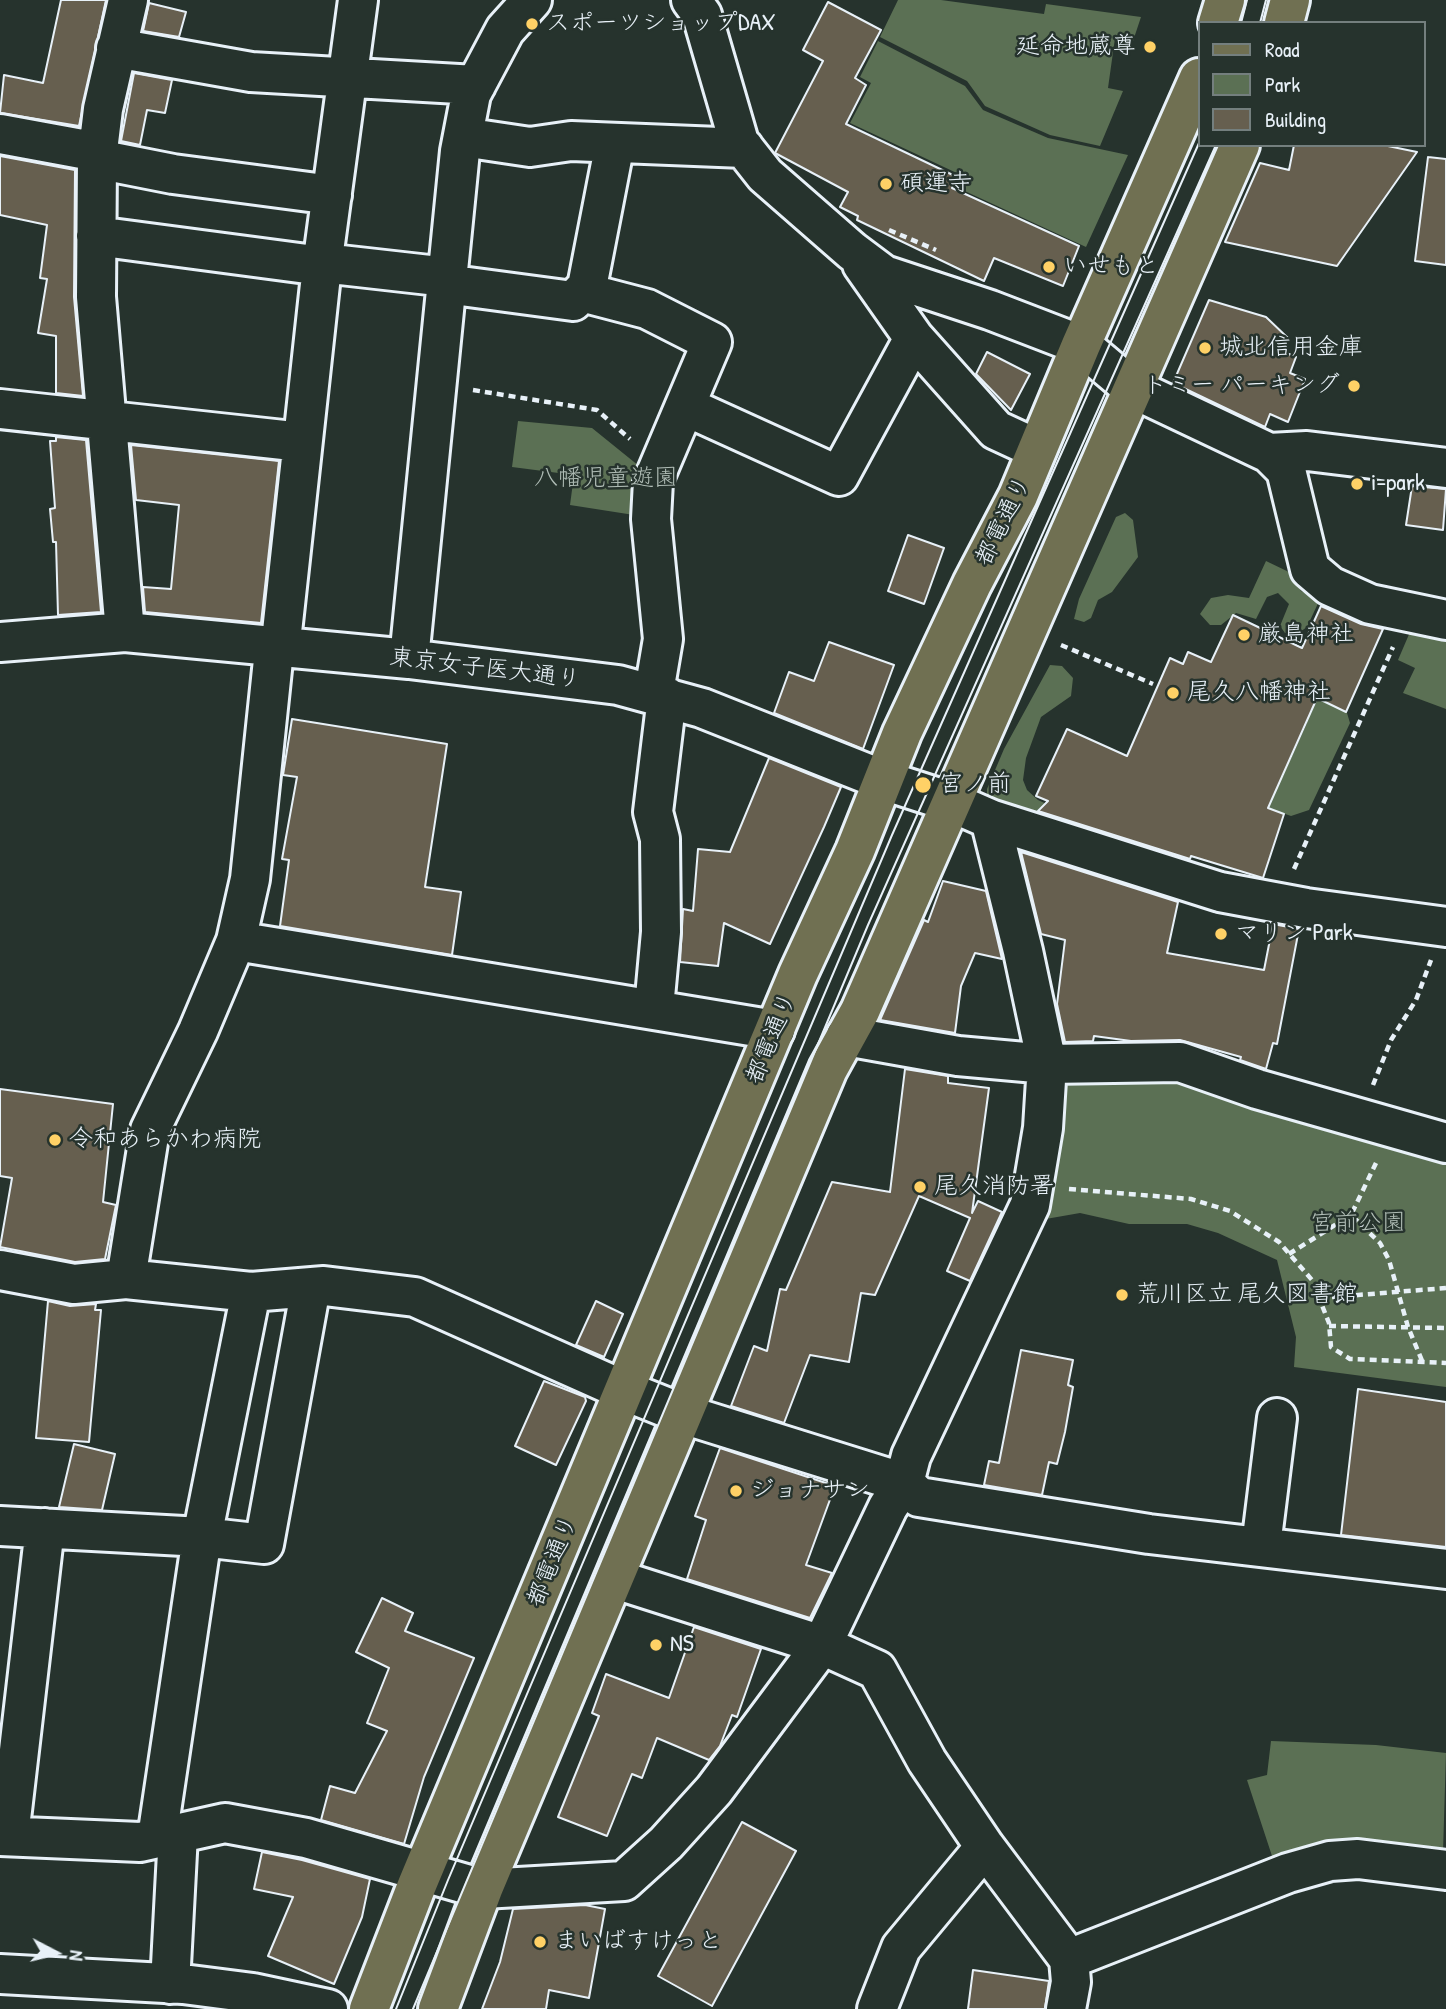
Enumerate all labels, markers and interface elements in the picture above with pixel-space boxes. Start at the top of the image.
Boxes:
place label: スポーツショップDAX [546,10,776,38]
marker: スポーツショップDAX [524,16,540,32]
legend [1198,21,1425,147]
place label: 延命地蔵尊 [1016,33,1136,61]
text: Road [1265,35,1299,64]
marker: 延命地蔵尊 [1142,39,1158,55]
text: Park [1265,70,1300,99]
text: Building [1265,105,1326,134]
place label: 碩運寺 [900,170,972,198]
marker: 碩運寺 [878,176,894,192]
place label: いせもと [1063,253,1159,281]
marker: いせもと [1041,259,1057,275]
place label: 城北信用金庫 [1219,334,1363,362]
marker: 城北信用金庫 [1197,340,1213,356]
place label: トミー パーキング [1143,372,1340,400]
marker: トミー パーキング [1346,378,1362,394]
park label: 八幡児童遊園 [534,465,678,493]
place label: i-park [1371,470,1425,498]
street label: 都電通り [970,472,1038,570]
marker: i-park [1349,476,1365,492]
place label: 厳島神社 [1258,621,1354,649]
marker: 厳島神社 [1236,627,1252,643]
street label: 東京女子医大通り [388,643,582,695]
place label: 尾久八幡神社 [1187,679,1331,707]
marker: 尾久八幡神社 [1165,685,1181,701]
place label: 宮ノ前 [939,771,1011,799]
marker: 宮ノ前 [913,775,933,795]
place label: マリン Park [1235,920,1353,948]
marker: マリン Park [1213,926,1229,942]
street label: 都電通り [741,988,803,1088]
place label: 令和あらかわ病院 [69,1126,261,1154]
marker: 令和あらかわ病院 [47,1132,63,1148]
place label: 尾久消防署 [934,1173,1054,1201]
marker: 尾久消防署 [912,1179,928,1195]
park label: 宮前公園 [1310,1210,1406,1238]
place label: 荒川区立 尾久図書館 [1136,1281,1358,1309]
marker: 荒川区立 尾久図書館 [1114,1287,1130,1303]
place label: ジョナサン [750,1477,870,1505]
marker: ジョナサン [728,1483,744,1499]
street label: 都電通り [522,1511,584,1611]
place label: NS [670,1631,694,1659]
marker: NS [648,1637,664,1653]
north arrow [21,1918,91,1988]
place label: まいばすけっと [554,1928,722,1956]
marker: まいばすけっと [532,1934,548,1950]
text: N [63,1949,90,1962]

